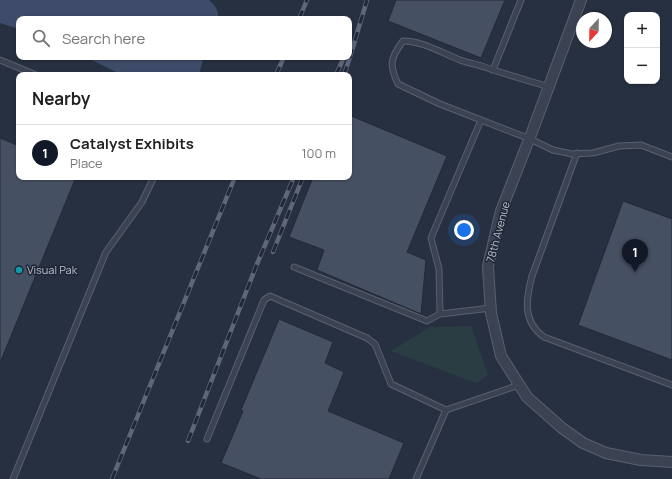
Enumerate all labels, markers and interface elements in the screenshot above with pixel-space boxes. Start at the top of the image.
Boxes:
north arrow [576,12,612,48]
map controls [624,12,660,84]
button: + [624,12,660,48]
search box [16,16,352,60]
icon: search [30,27,52,49]
text: Search here [62,28,145,49]
button: − [624,48,660,84]
text: Nearby [32,87,90,110]
text: Catalyst Exhibits [70,133,194,154]
text: 1 [42,144,48,162]
text: 100 m [301,144,336,162]
text: Place [70,154,103,172]
street label: 78th Avenue [482,199,513,264]
your location [454,220,474,240]
pin: 1 [622,239,648,272]
place label: Visual Pak [27,262,78,277]
marker: Visual Pak [14,265,24,275]

